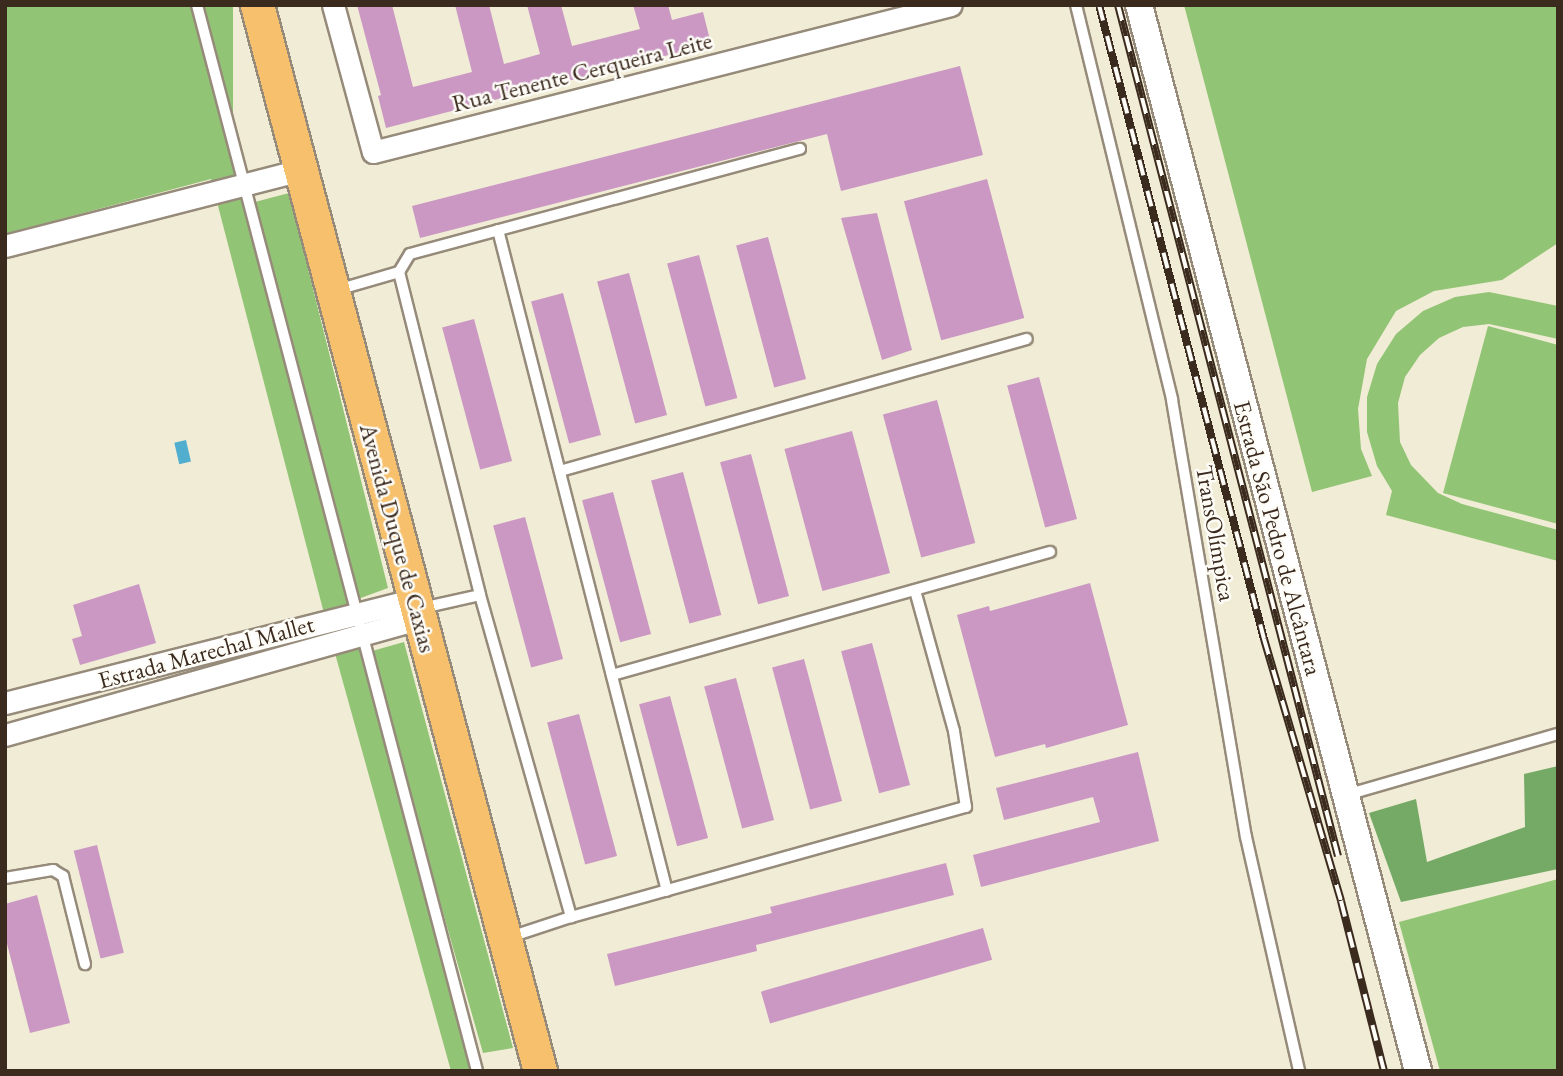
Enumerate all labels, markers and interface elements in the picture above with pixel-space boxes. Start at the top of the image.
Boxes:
street label: Rua Tenente Cerqueira Leite [449,26,715,118]
street label: Estrada São Pedro de Alcântara [1227,397,1329,679]
street label: Avenida Duque de Caxias [354,420,442,656]
street label: TransOlímpica [1190,463,1242,603]
street label: Estrada Marechal Mallet [95,609,317,695]

